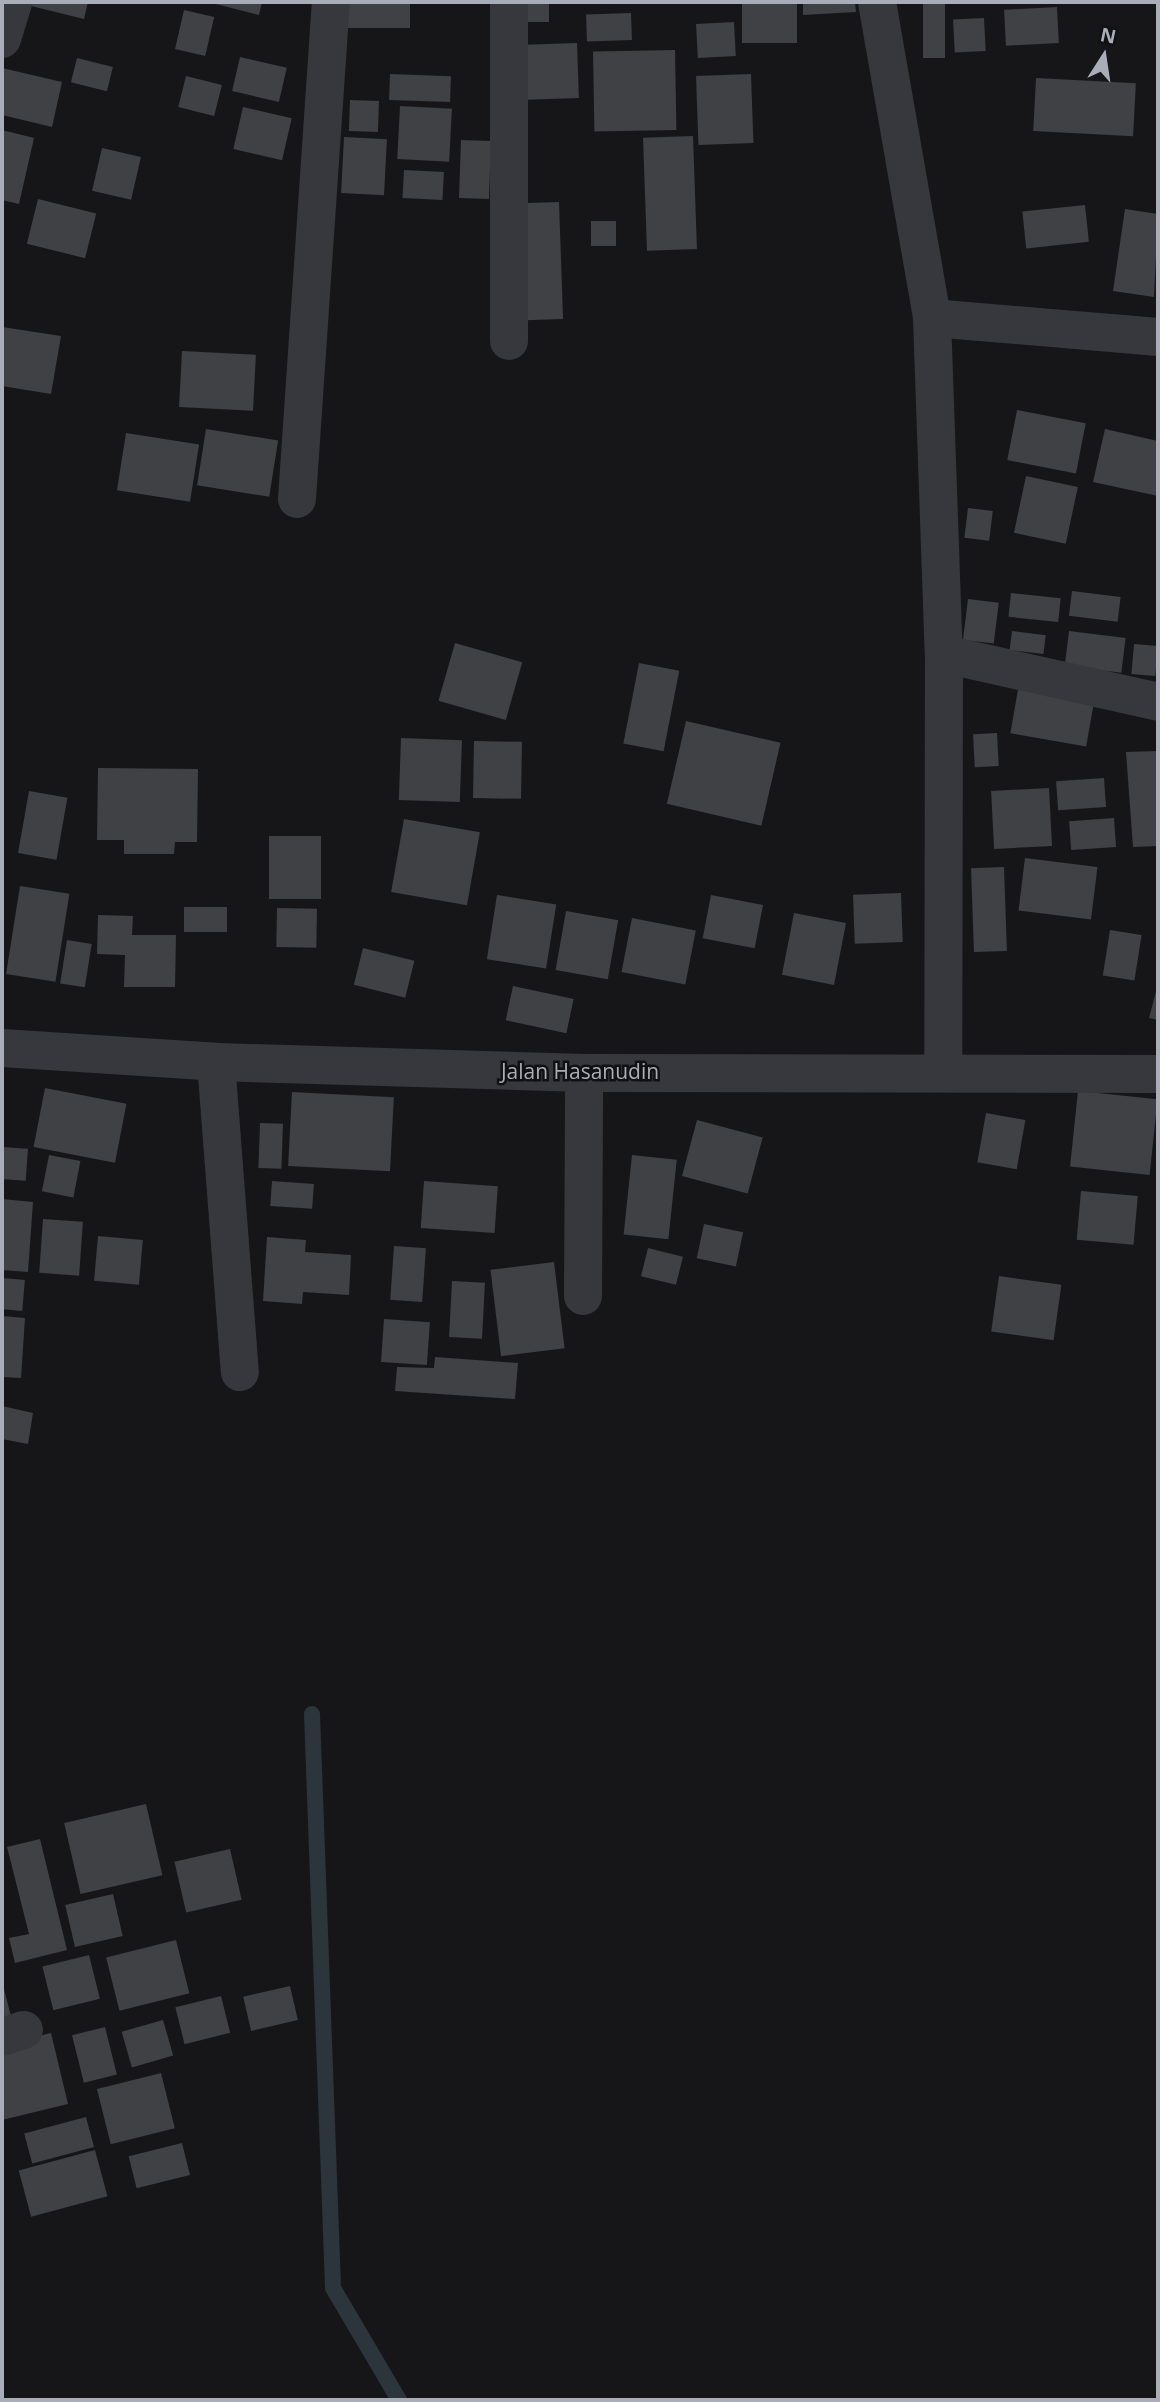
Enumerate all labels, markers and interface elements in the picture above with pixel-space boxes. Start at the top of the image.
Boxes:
north arrow [1069,21,1139,91]
text: N [1098,21,1119,50]
street label: Jalan Hasanudin [501,1058,659,1084]

